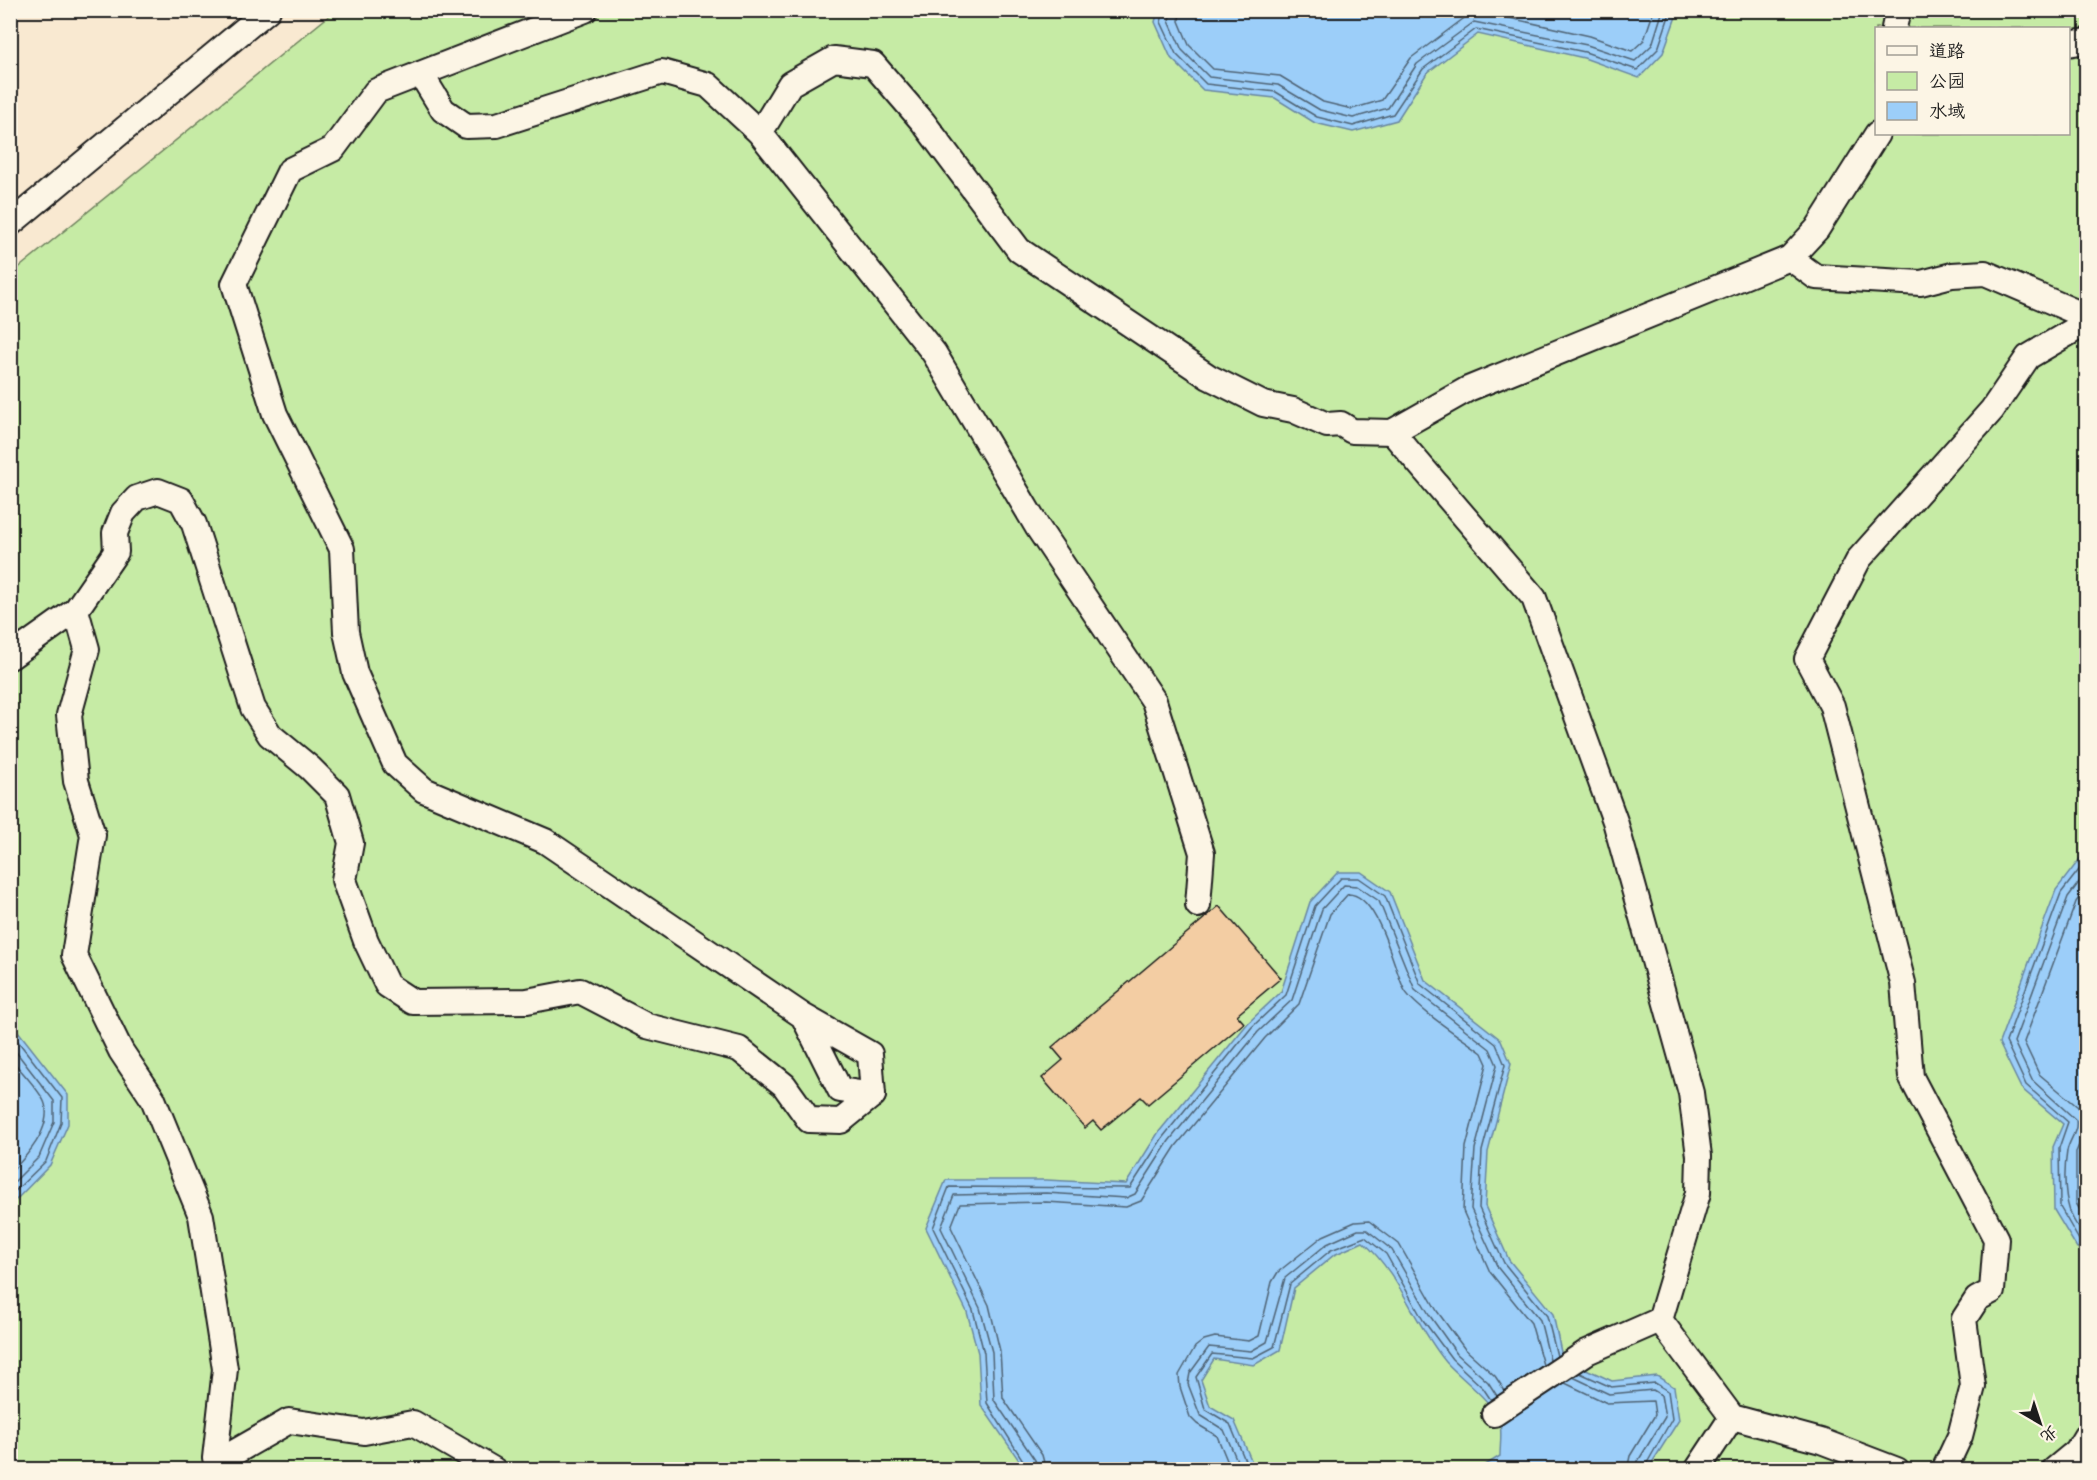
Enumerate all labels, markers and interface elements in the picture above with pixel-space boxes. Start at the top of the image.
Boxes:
legend [1875,27,2070,135]
text: 道路 [1929,39,1965,64]
text: 公园 [1929,69,1965,94]
text: 水域 [1929,99,1965,124]
north arrow [2010,1393,2070,1453]
text: 北 [2036,1420,2062,1447]

